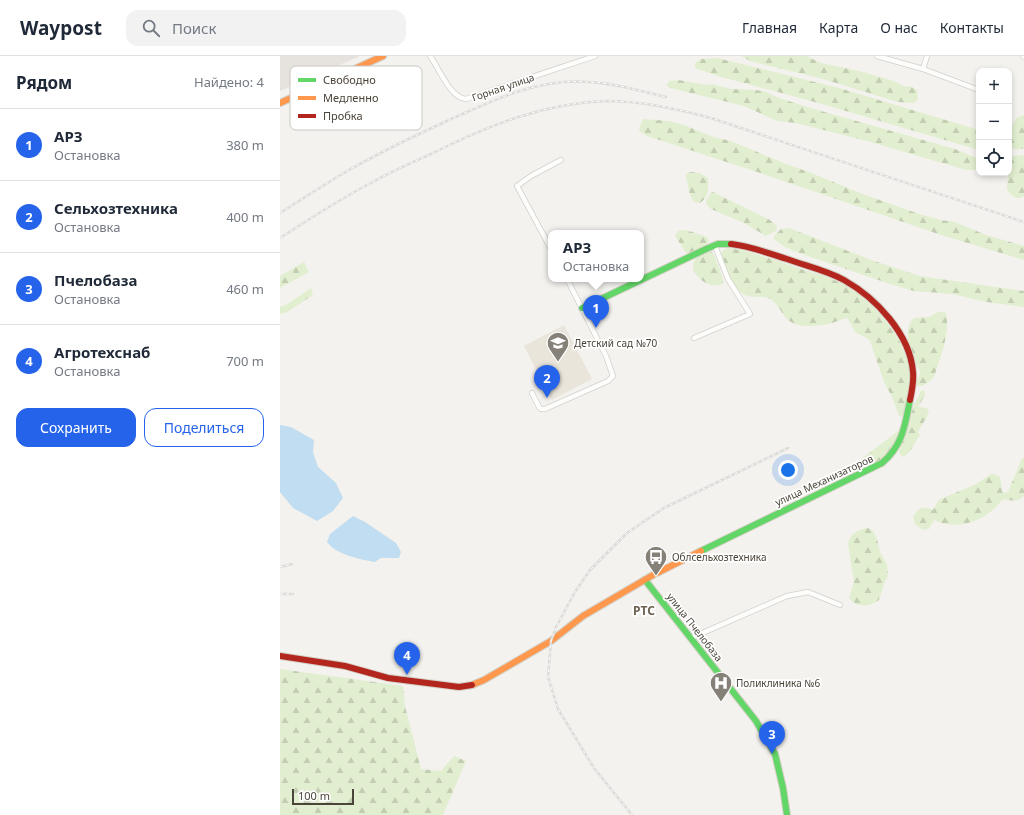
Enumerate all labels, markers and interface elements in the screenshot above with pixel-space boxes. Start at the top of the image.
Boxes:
search box [126,10,406,46]
text: Waypost [20,15,102,41]
icon: search [140,17,162,39]
text: Поиск [172,18,216,38]
text: Главная [742,18,797,37]
text: Карта [819,18,858,37]
text: О нас [880,18,918,37]
text: Контакты [940,18,1004,37]
legend [290,66,422,130]
map controls [976,68,1012,176]
button: + [976,68,1012,104]
street label: Горная улица [470,70,536,104]
text: Рядом [16,71,72,94]
text: Свободно [323,72,376,87]
text: Найдено: 4 [194,73,264,91]
text: Медленно [323,90,378,105]
button: − [976,104,1012,140]
text: Пробка [323,108,363,123]
text: АРЗ [54,126,83,146]
text: 1 [25,136,33,154]
text: 380 m [226,136,264,154]
button: locate [976,140,1012,176]
text: Остановка [54,146,120,164]
text: Сельхозтехника [54,198,178,218]
text: 2 [25,208,33,226]
text: 400 m [226,208,264,226]
text: Остановка [54,218,120,236]
popup [548,230,644,282]
text: АРЗ [563,237,591,257]
text: Остановка [563,257,629,275]
text: Пчелобаза [54,270,137,290]
text: 3 [25,280,33,298]
text: 460 m [226,280,264,298]
text: Остановка [54,290,120,308]
pin: 1 [583,295,609,328]
school or university icon: Детский сад №70 [545,330,571,363]
place label: Детский сад №70 [574,336,658,350]
text: Агротехснаб [54,342,150,362]
text: 4 [25,352,33,370]
text: 700 m [226,352,264,370]
text: Остановка [54,362,120,380]
pin: 2 [534,365,560,398]
button: Сохранить [16,408,136,447]
button: Поделиться [144,408,264,447]
street label: улица Механизаторов [773,451,876,509]
your location [778,460,798,480]
bus stop icon: Облсельхозтехника [643,544,669,577]
place label: Облсельхозтехника [672,550,767,564]
street label: улица Пчелобаза [664,590,726,664]
district label: РТС [633,602,655,619]
pin: 4 [394,642,420,675]
hospital icon: Поликлиника №6 [708,670,734,703]
place label: Поликлиника №6 [736,676,821,690]
pin: 3 [759,721,785,754]
scale bar [292,787,354,806]
text: 100 m [298,788,330,803]

